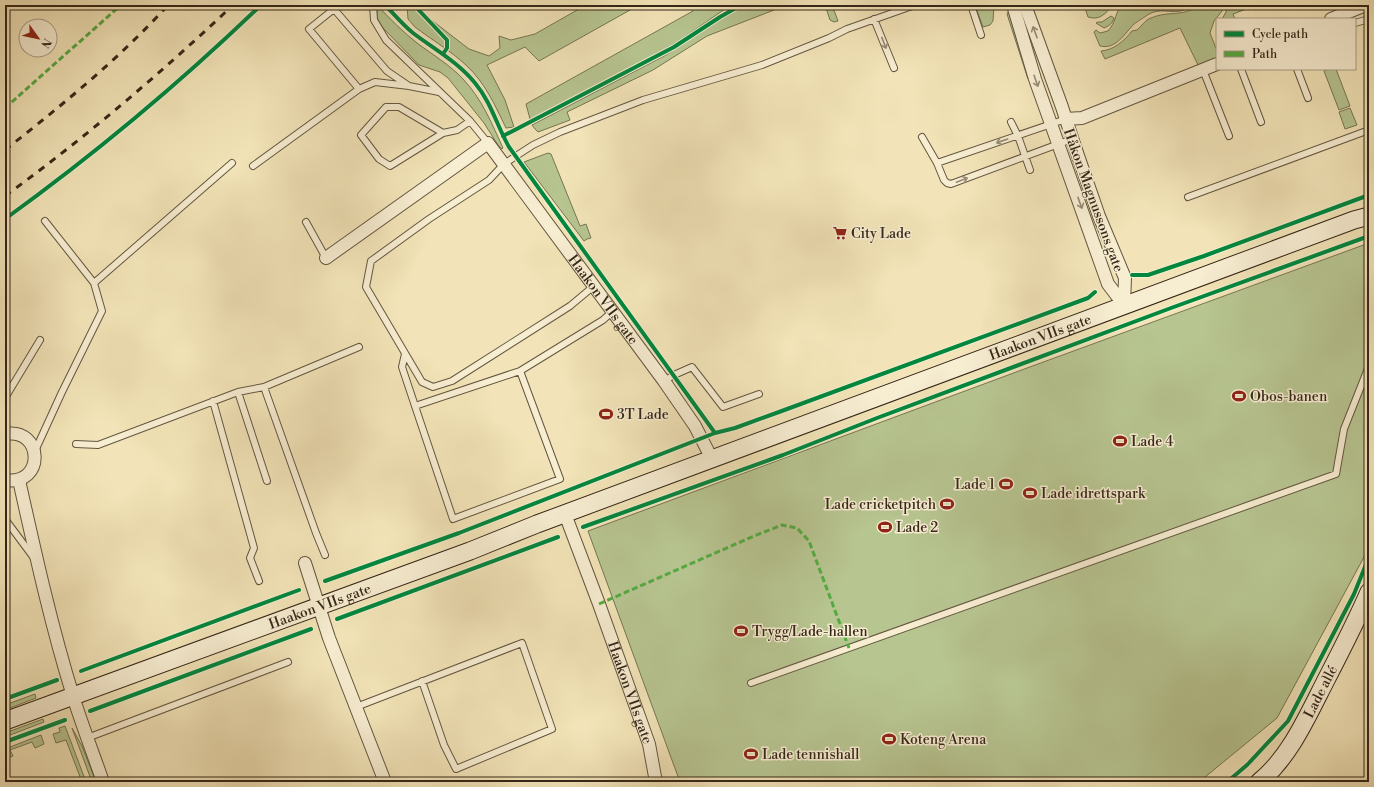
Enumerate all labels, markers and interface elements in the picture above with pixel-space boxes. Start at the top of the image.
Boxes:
north arrow [18,18,58,58]
legend [1216,18,1356,70]
one-way arrow [1030,27,1038,39]
text: Cycle path [1252,27,1308,42]
text: N [37,35,54,51]
one-way arrow [880,37,888,49]
text: Path [1252,47,1277,62]
one-way arrow [1033,74,1040,87]
street label: Håkon Magnussons gate [1059,126,1127,275]
one-way arrow [996,138,1009,145]
one-way arrow [956,176,968,184]
one-way arrow [1077,197,1085,209]
supermarket icon: City Lade [832,225,848,241]
place label: City Lade [851,225,911,243]
street label: Haakon VIIs gate [564,251,642,348]
street label: Haakon VIIs gate [987,311,1094,365]
sports icon: Obos-banen [1231,388,1247,404]
place label: Obos-banen [1250,388,1328,406]
sports icon: 3T Lade [598,406,614,422]
place label: 3T Lade [617,406,669,424]
sports icon: Lade 4 [1112,433,1128,449]
place label: Lade 4 [1131,433,1174,451]
place label: Lade 1 [955,476,995,494]
sports icon: Lade 1 [998,476,1014,492]
sports icon: Lade idrettspark [1022,485,1038,501]
place label: Lade idrettspark [1041,485,1146,503]
place label: Lade cricketpitch [825,496,937,514]
sports icon: Lade cricketpitch [939,496,955,512]
sports icon: Lade 2 [877,519,893,535]
place label: Lade 2 [896,519,938,537]
street label: Haakon VIIs gate [266,580,374,634]
sports icon: Trygg/Lade-hallen [733,623,749,639]
place label: Trygg/Lade-hallen [752,623,868,641]
street label: Haakon VIIs gate [603,639,656,746]
street label: Lade allé [1300,663,1342,721]
sports icon: Koteng Arena [881,731,897,747]
place label: Koteng Arena [900,731,987,749]
sports icon: Lade tennishall [743,746,759,762]
place label: Lade tennishall [762,746,859,764]

